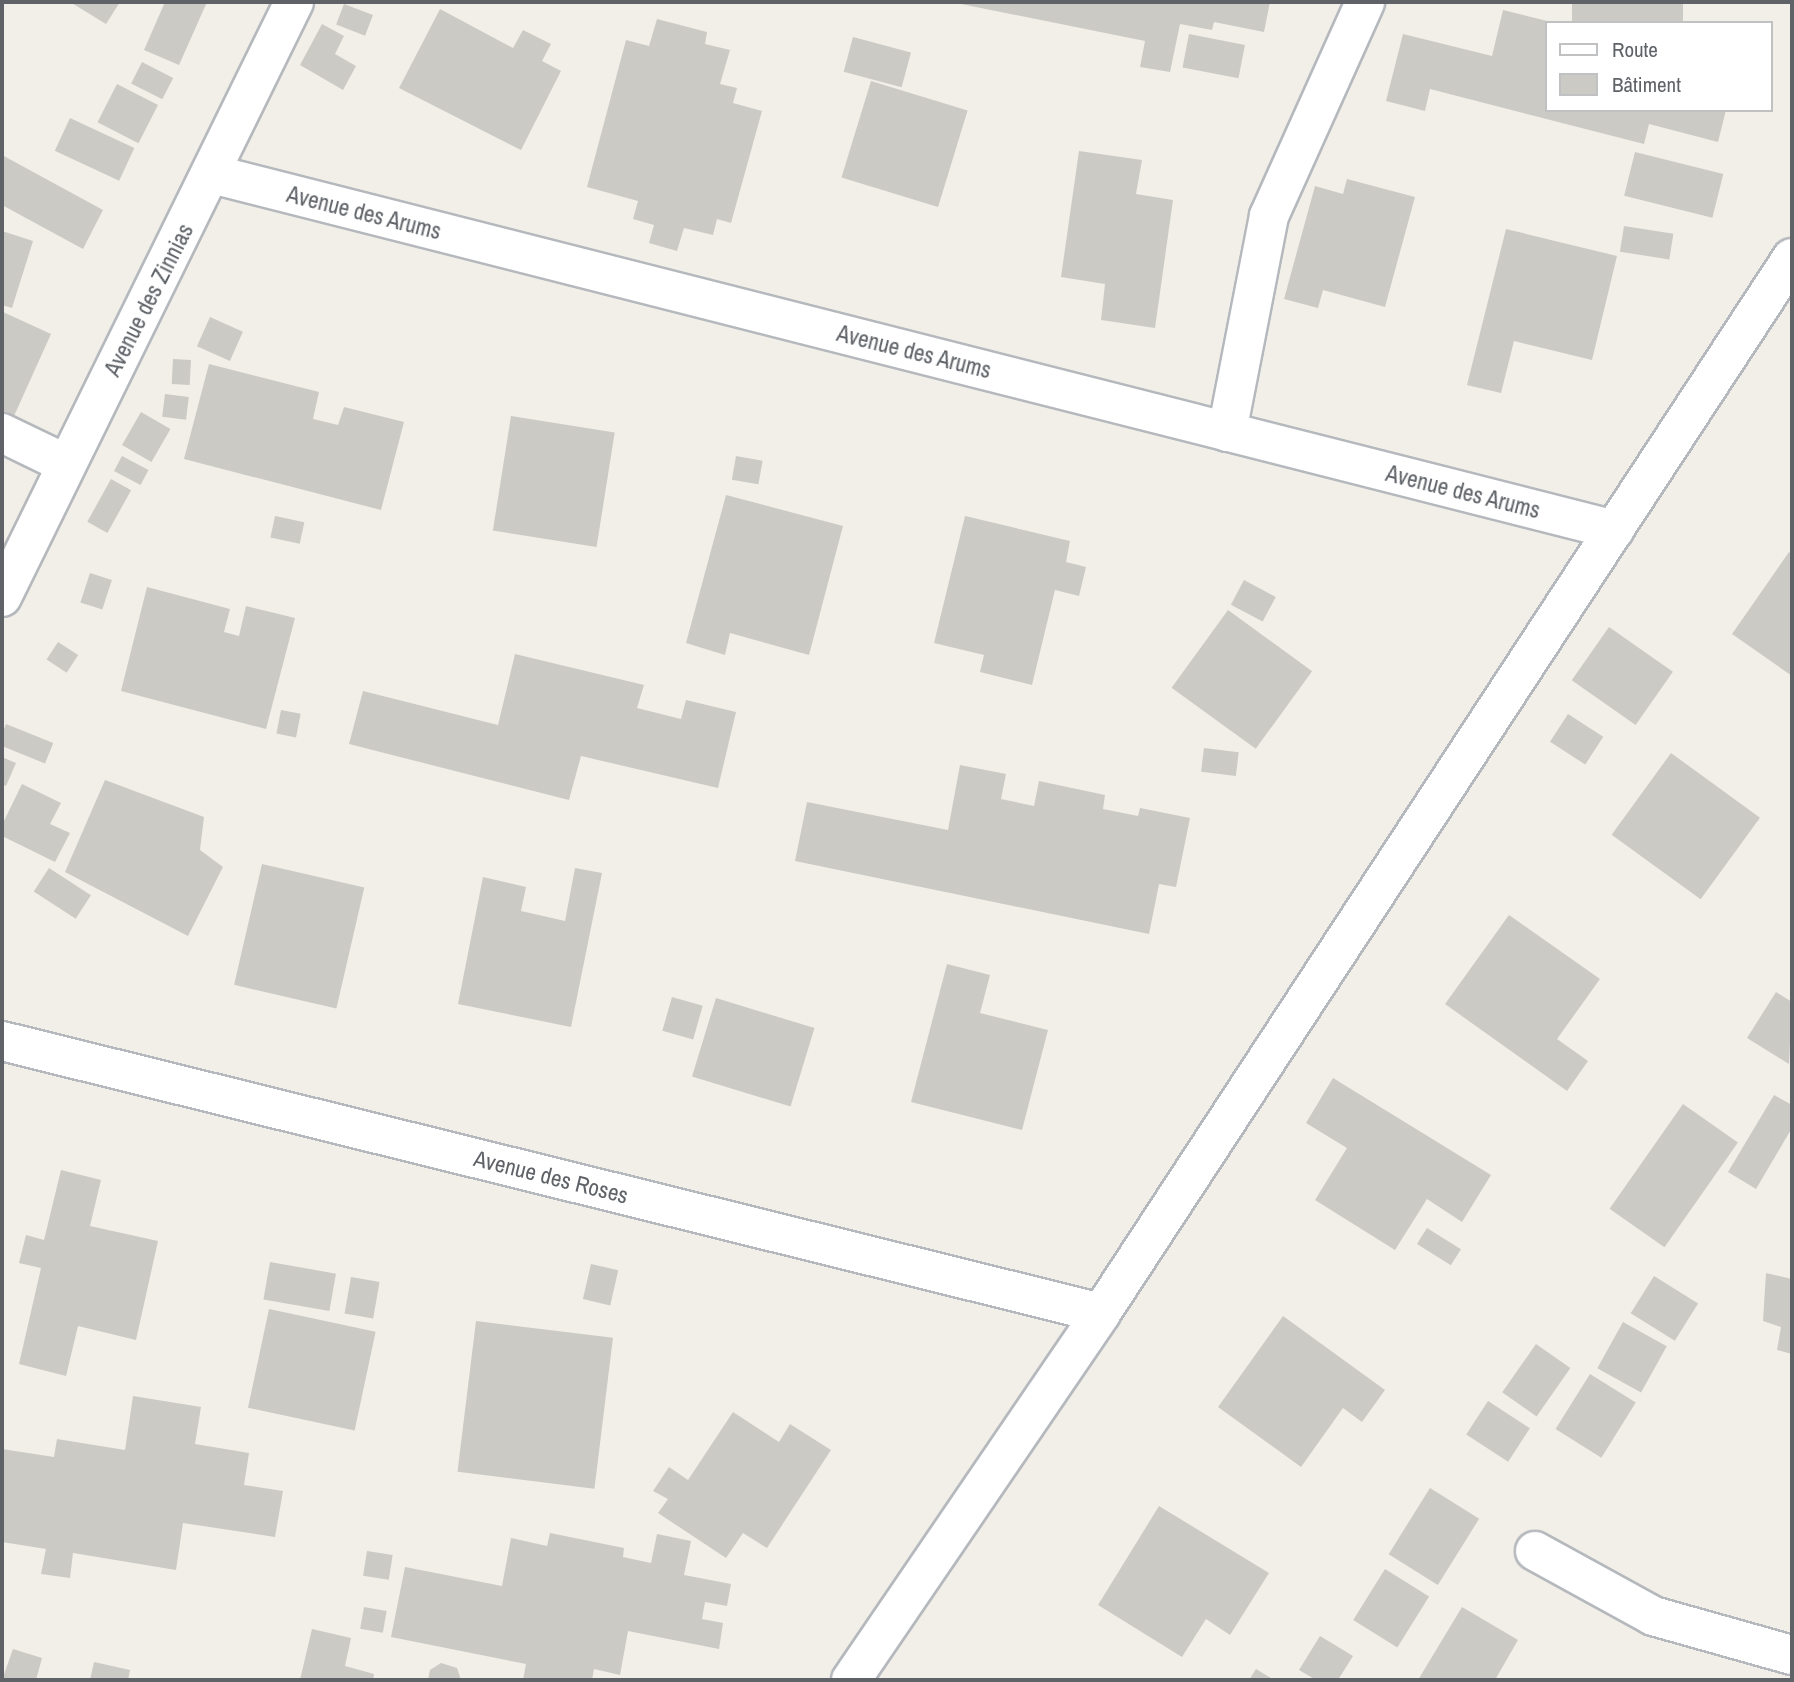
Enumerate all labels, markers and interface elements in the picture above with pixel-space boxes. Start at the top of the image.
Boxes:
legend [1546,21,1773,112]
text: Route [1612,35,1658,64]
text: Bâtiment [1612,70,1681,99]
street label: Avenue des Arums [284,180,444,246]
street label: Avenue des Zinnias [99,219,199,381]
street label: Avenue des Arums [834,319,994,385]
street label: Avenue des Arums [1383,459,1543,525]
street label: Avenue des Roses [471,1144,631,1210]

